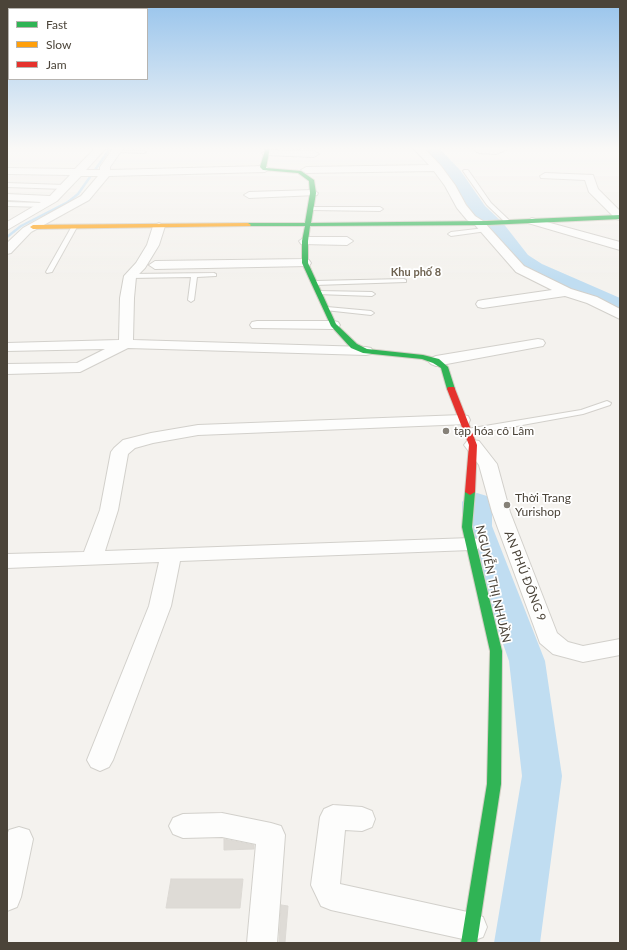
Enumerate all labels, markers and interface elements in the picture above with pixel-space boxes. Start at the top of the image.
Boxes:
legend [8,8,148,80]
text: Fast [46,17,67,32]
text: Slow [46,37,71,52]
text: Jam [46,57,67,72]
district label: Khu phố 8 [391,265,441,279]
place label: tạp hóa cô Lâm [454,424,534,438]
marker: tạp hóa cô Lâm [441,426,451,436]
place label: Thời Trang Yurishop [515,491,571,519]
marker: Thời Trang Yurishop [502,500,512,510]
street label: NGUYỄN THỊ NHUẦN [472,524,514,644]
street label: AN PHÚ ĐÔNG 9 [501,529,549,623]

